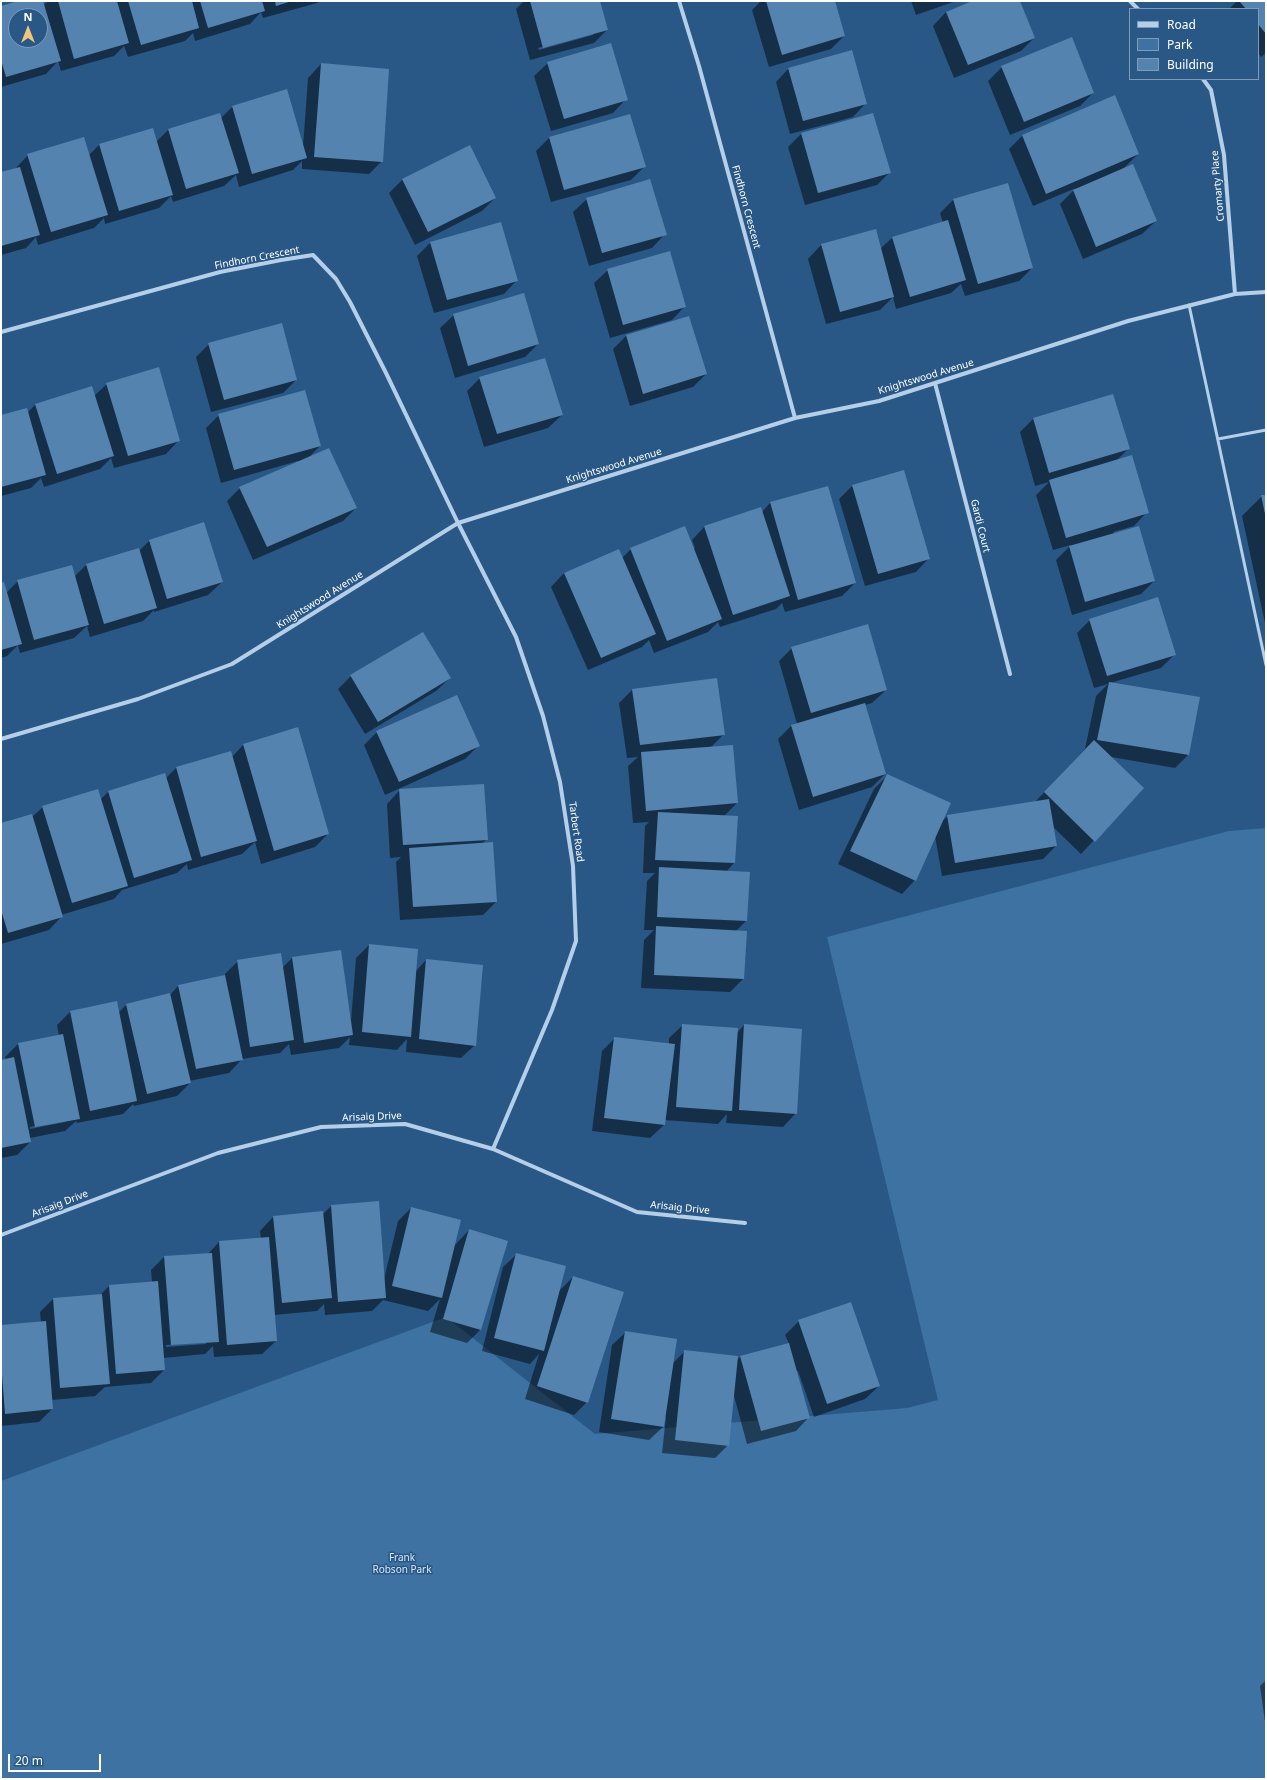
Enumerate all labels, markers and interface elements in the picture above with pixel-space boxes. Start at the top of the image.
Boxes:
north arrow [8,8,48,48]
legend [1129,8,1259,80]
text: N [24,9,32,24]
text: Road [1167,16,1196,33]
text: Park [1167,36,1192,53]
text: Building [1167,56,1214,73]
street label: Cromarty Place [1209,150,1227,222]
street label: Findhorn Crescent [729,164,763,250]
street label: Findhorn Crescent [214,244,300,272]
street label: Knightswood Avenue [877,357,975,397]
street label: Knightswood Avenue [565,446,663,486]
street label: Gardi Court [968,498,992,554]
street label: Knightswood Avenue [275,569,365,631]
street label: Tarbert Road [566,801,586,863]
street label: Arisaig Drive [342,1110,402,1124]
street label: Arisaig Drive [30,1188,90,1220]
street label: Arisaig Drive [650,1199,710,1217]
park label: Frank Robson Park [372,1552,432,1576]
scale bar [10,1746,103,1772]
text: 20 m [15,1752,43,1769]

